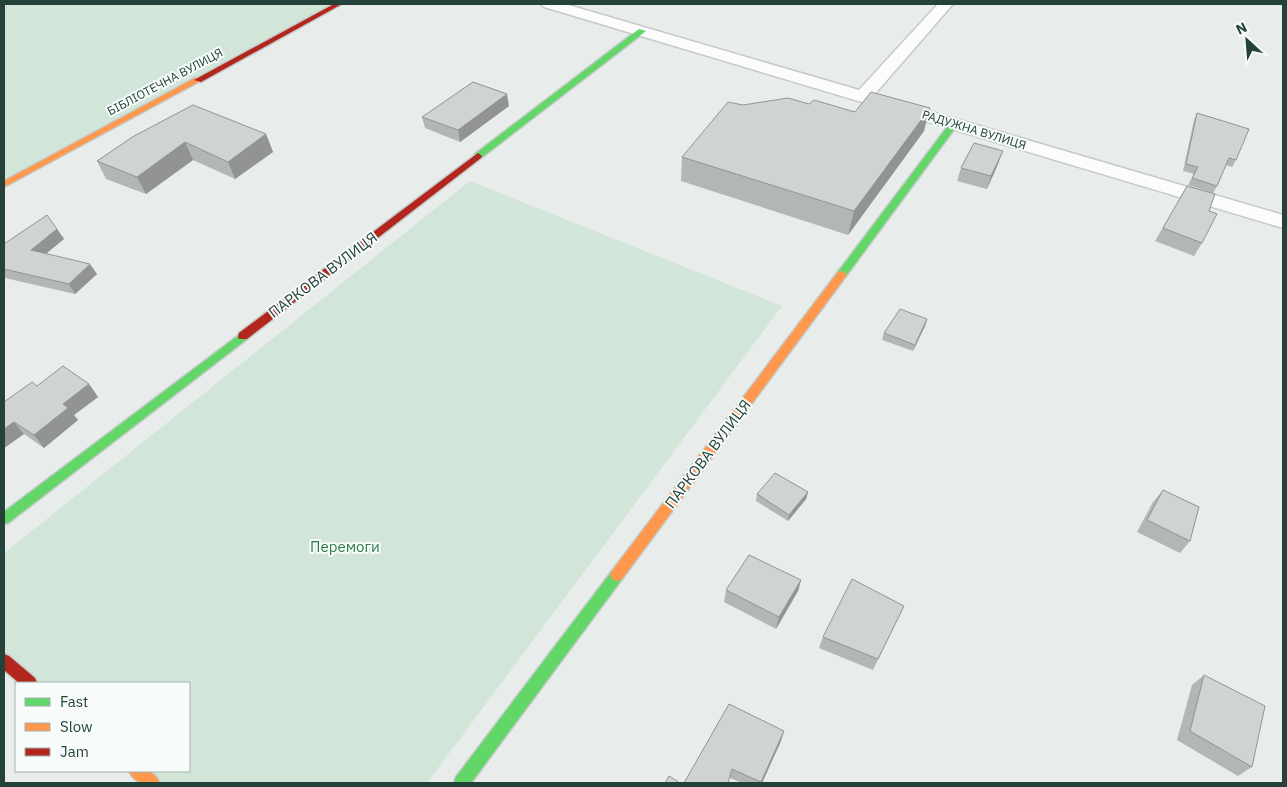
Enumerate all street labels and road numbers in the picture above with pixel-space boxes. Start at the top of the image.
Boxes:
street label: БІБЛІОТЕЧНА ВУЛИЦЯ [104,45,225,118]
street label: РАДУЖНА ВУЛИЦЯ [920,107,1028,152]
street label: ПАРКОВА ВУЛИЦЯ [265,228,381,322]
street label: ПАРКОВА ВУЛИЦЯ [661,396,755,512]

